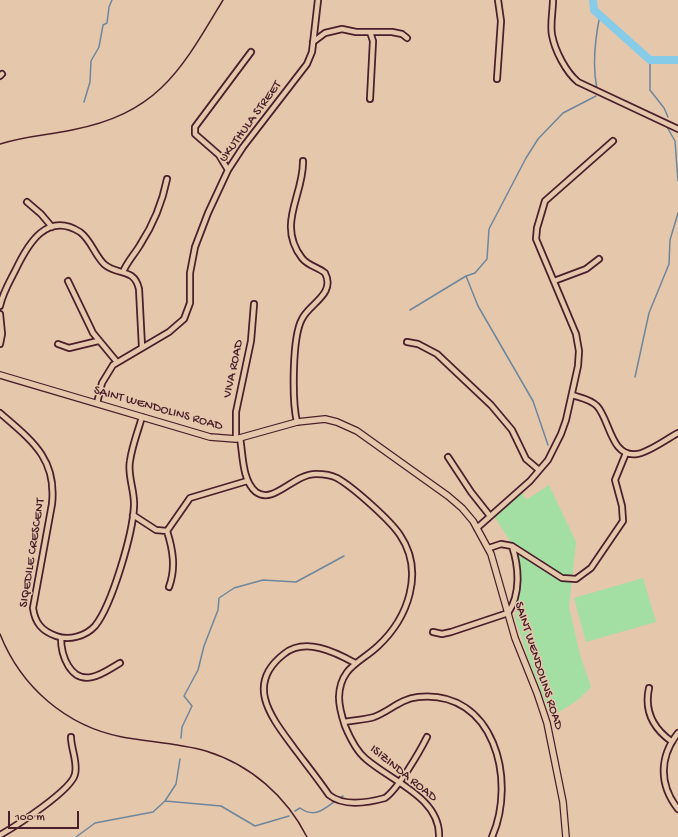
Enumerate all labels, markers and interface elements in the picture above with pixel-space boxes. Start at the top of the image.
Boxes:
street label: UKUTHULA STREET [216,78,286,166]
street label: VIVA ROAD [220,338,248,400]
street label: SAINT WENDOLINS ROAD [92,383,224,435]
street label: SIQEDILE CRESCENT [17,497,49,609]
street label: SAINT WENDOLINS ROAD [510,600,566,732]
street label: ISIZINDA ROAD [366,742,440,806]
scale bar [10,803,81,829]
text: 100 m [15,811,45,825]

